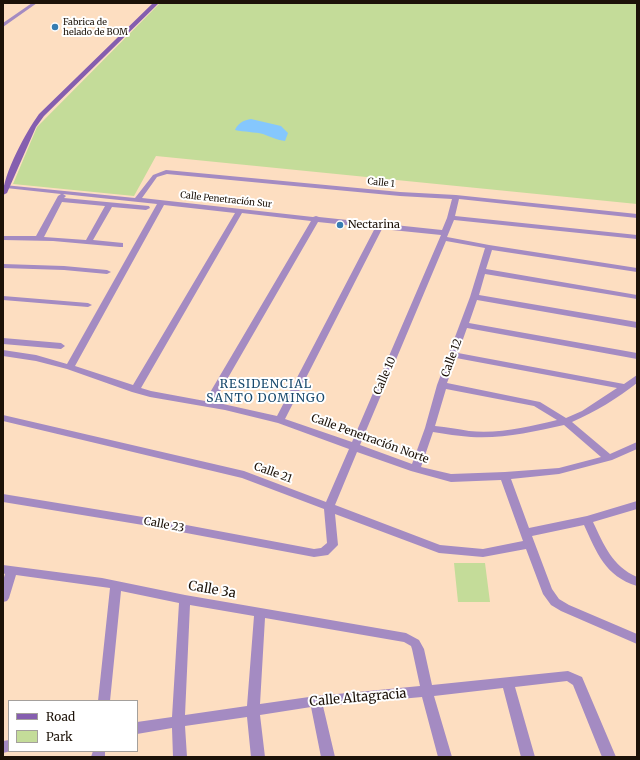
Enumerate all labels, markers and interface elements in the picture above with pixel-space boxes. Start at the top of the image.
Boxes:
place label: Fabrica de helado de BOM [63,17,128,38]
marker: Fabrica de helado de BOM [50,22,60,32]
street label: Calle 1 [367,176,395,190]
street label: Calle Penetración Sur [180,190,272,210]
place label: Nectarina [348,218,400,232]
marker: Nectarina [335,220,345,230]
street label: Calle 12 [439,337,465,379]
street label: Calle 10 [371,355,399,397]
district label: RESIDENCIAL SANTO DOMINGO [206,378,326,406]
street label: Calle Penetración Norte [309,412,431,466]
street label: Calle 21 [252,460,294,486]
street label: Calle 23 [143,515,185,535]
street label: Calle 3a [187,578,237,602]
street label: Calle Altagracia [309,686,407,710]
legend [8,700,138,752]
text: Road [46,709,75,724]
text: Park [46,729,73,744]

